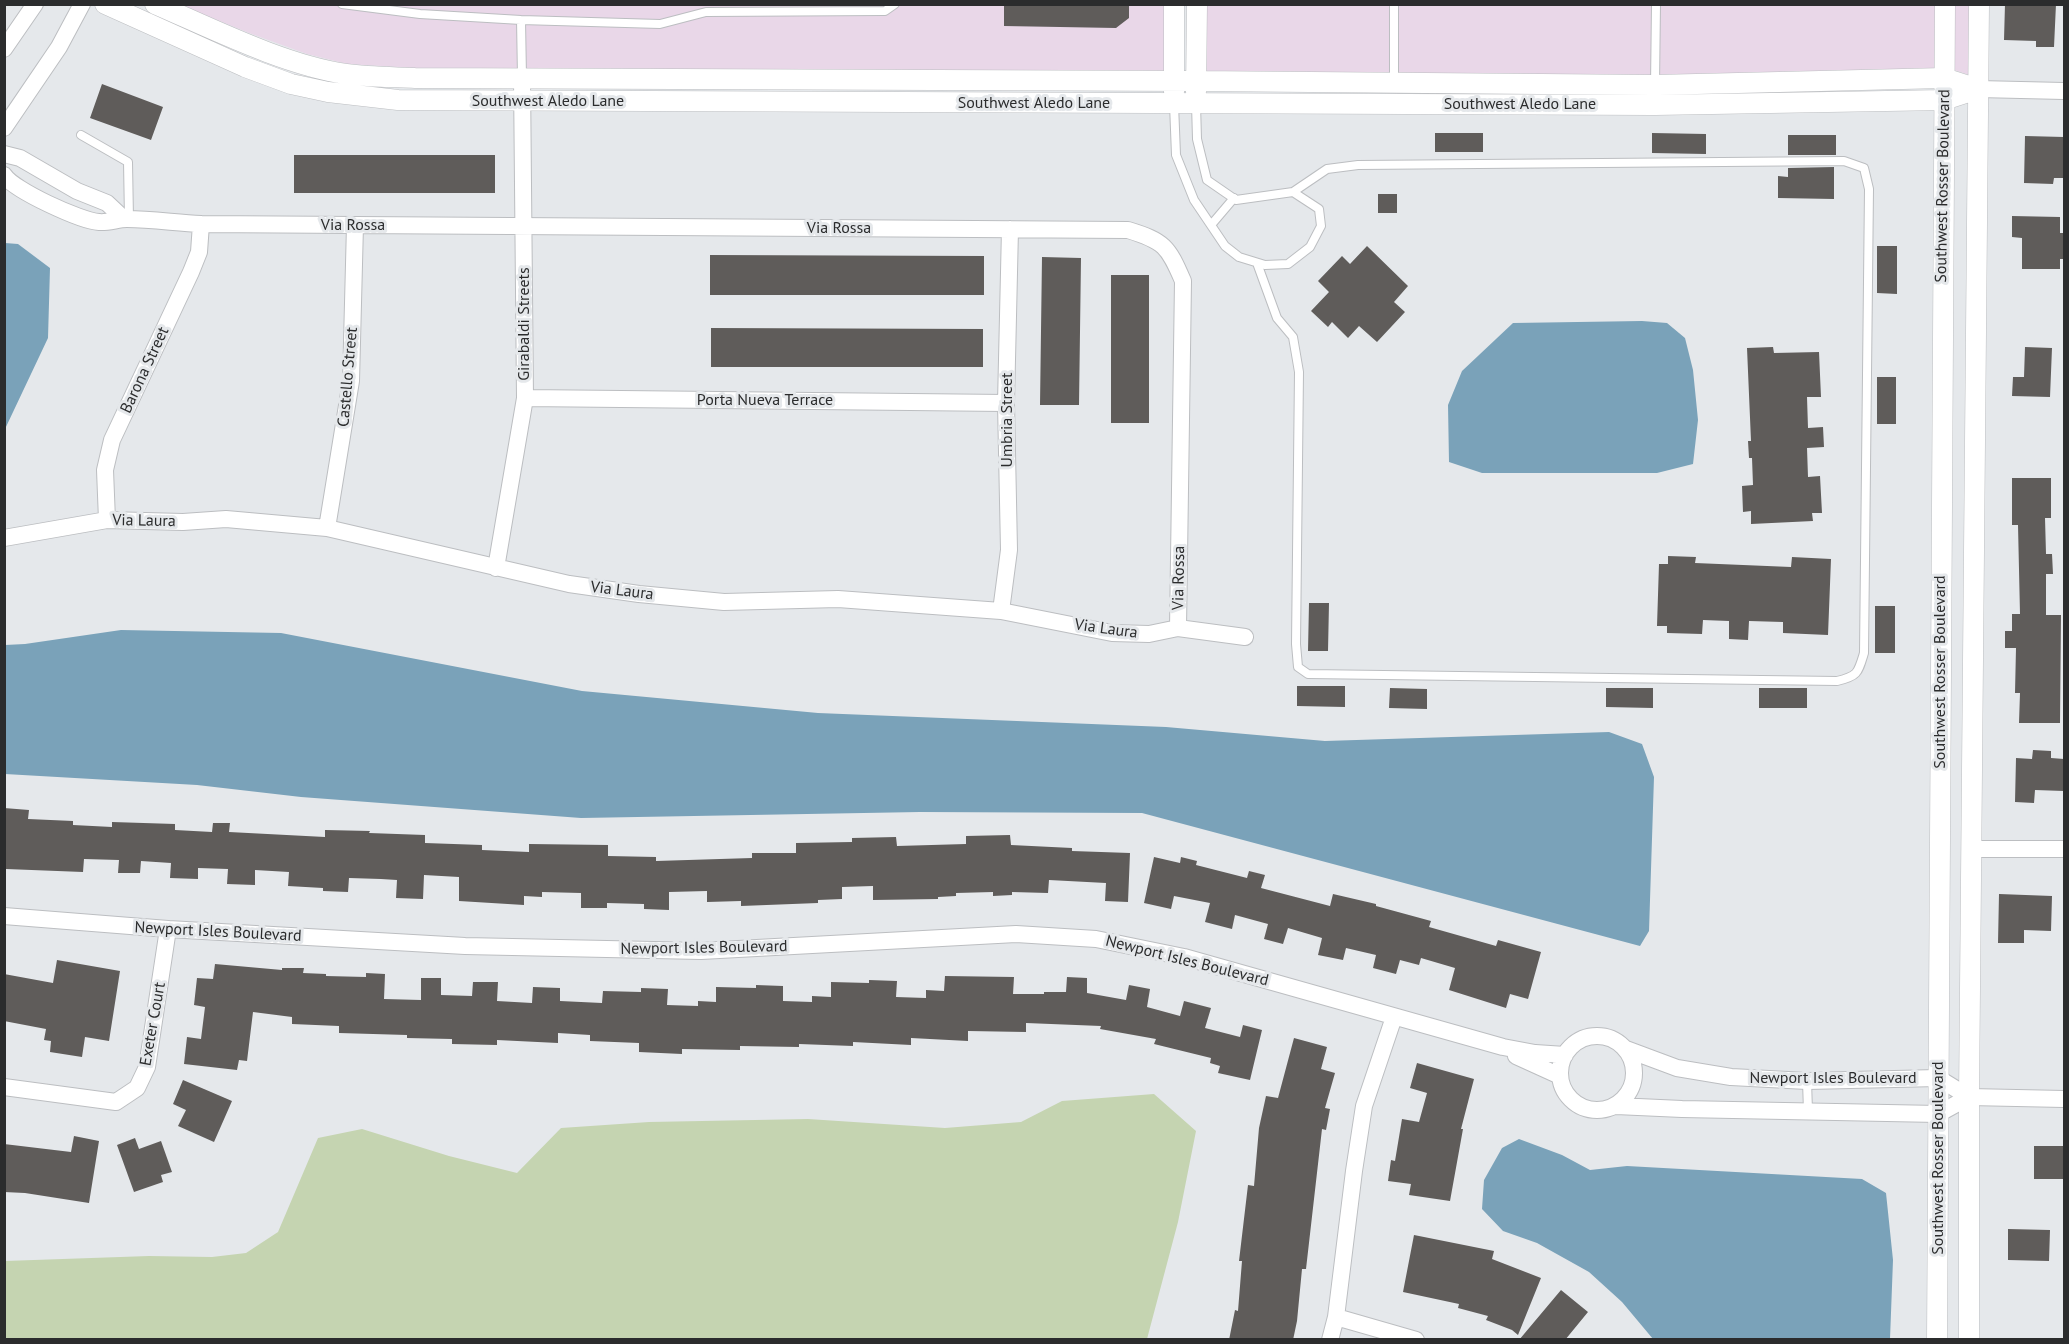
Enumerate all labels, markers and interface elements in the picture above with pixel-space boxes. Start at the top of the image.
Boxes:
street label: Southwest Rosser Boulevard [1932,89,1954,283]
street label: Southwest Aledo Lane [472,91,624,111]
street label: Southwest Aledo Lane [958,93,1110,113]
street label: Southwest Aledo Lane [1444,94,1596,114]
street label: Via Rossa [321,215,385,235]
street label: Via Rossa [807,218,871,238]
street label: Girabaldi Streets [514,267,534,381]
street label: Barona Street [117,324,173,416]
street label: Castello Street [334,326,362,428]
street label: Umbria Street [997,373,1017,467]
street label: Porta Nueva Terrace [697,390,833,410]
street label: Via Laura [112,511,176,531]
street label: Via Rossa [1169,546,1189,610]
street label: Southwest Rosser Boulevard [1930,575,1950,769]
street label: Via Laura [589,578,655,604]
street label: Via Laura [1073,615,1139,643]
street label: Newport Isles Boulevard [134,918,302,946]
street label: Newport Isles Boulevard [1104,931,1270,991]
street label: Newport Isles Boulevard [620,937,788,959]
street label: Exeter Court [136,981,170,1067]
street label: Southwest Rosser Boulevard [1928,1061,1948,1255]
street label: Newport Isles Boulevard [1749,1068,1917,1088]

